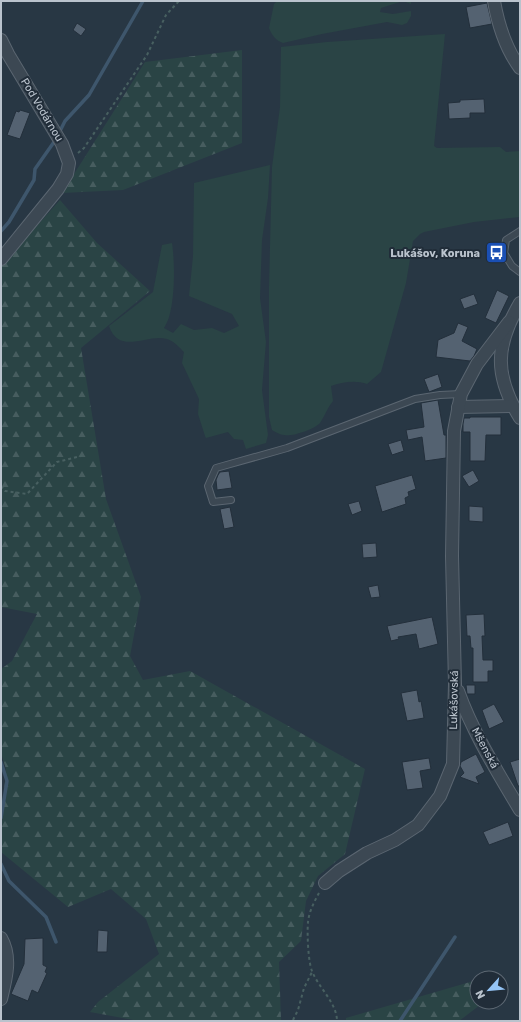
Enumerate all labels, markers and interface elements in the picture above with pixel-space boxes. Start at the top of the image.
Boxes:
street label: Pod Vodárnou [18,76,66,144]
bus stop icon: Lukášov, Koruna [483,240,509,266]
place label: Lukášov, Koruna [390,247,480,260]
street label: Lukášovská [447,670,461,730]
street label: Mšenská [469,725,501,771]
north arrow [469,970,509,1010]
text: N [473,988,488,1001]

